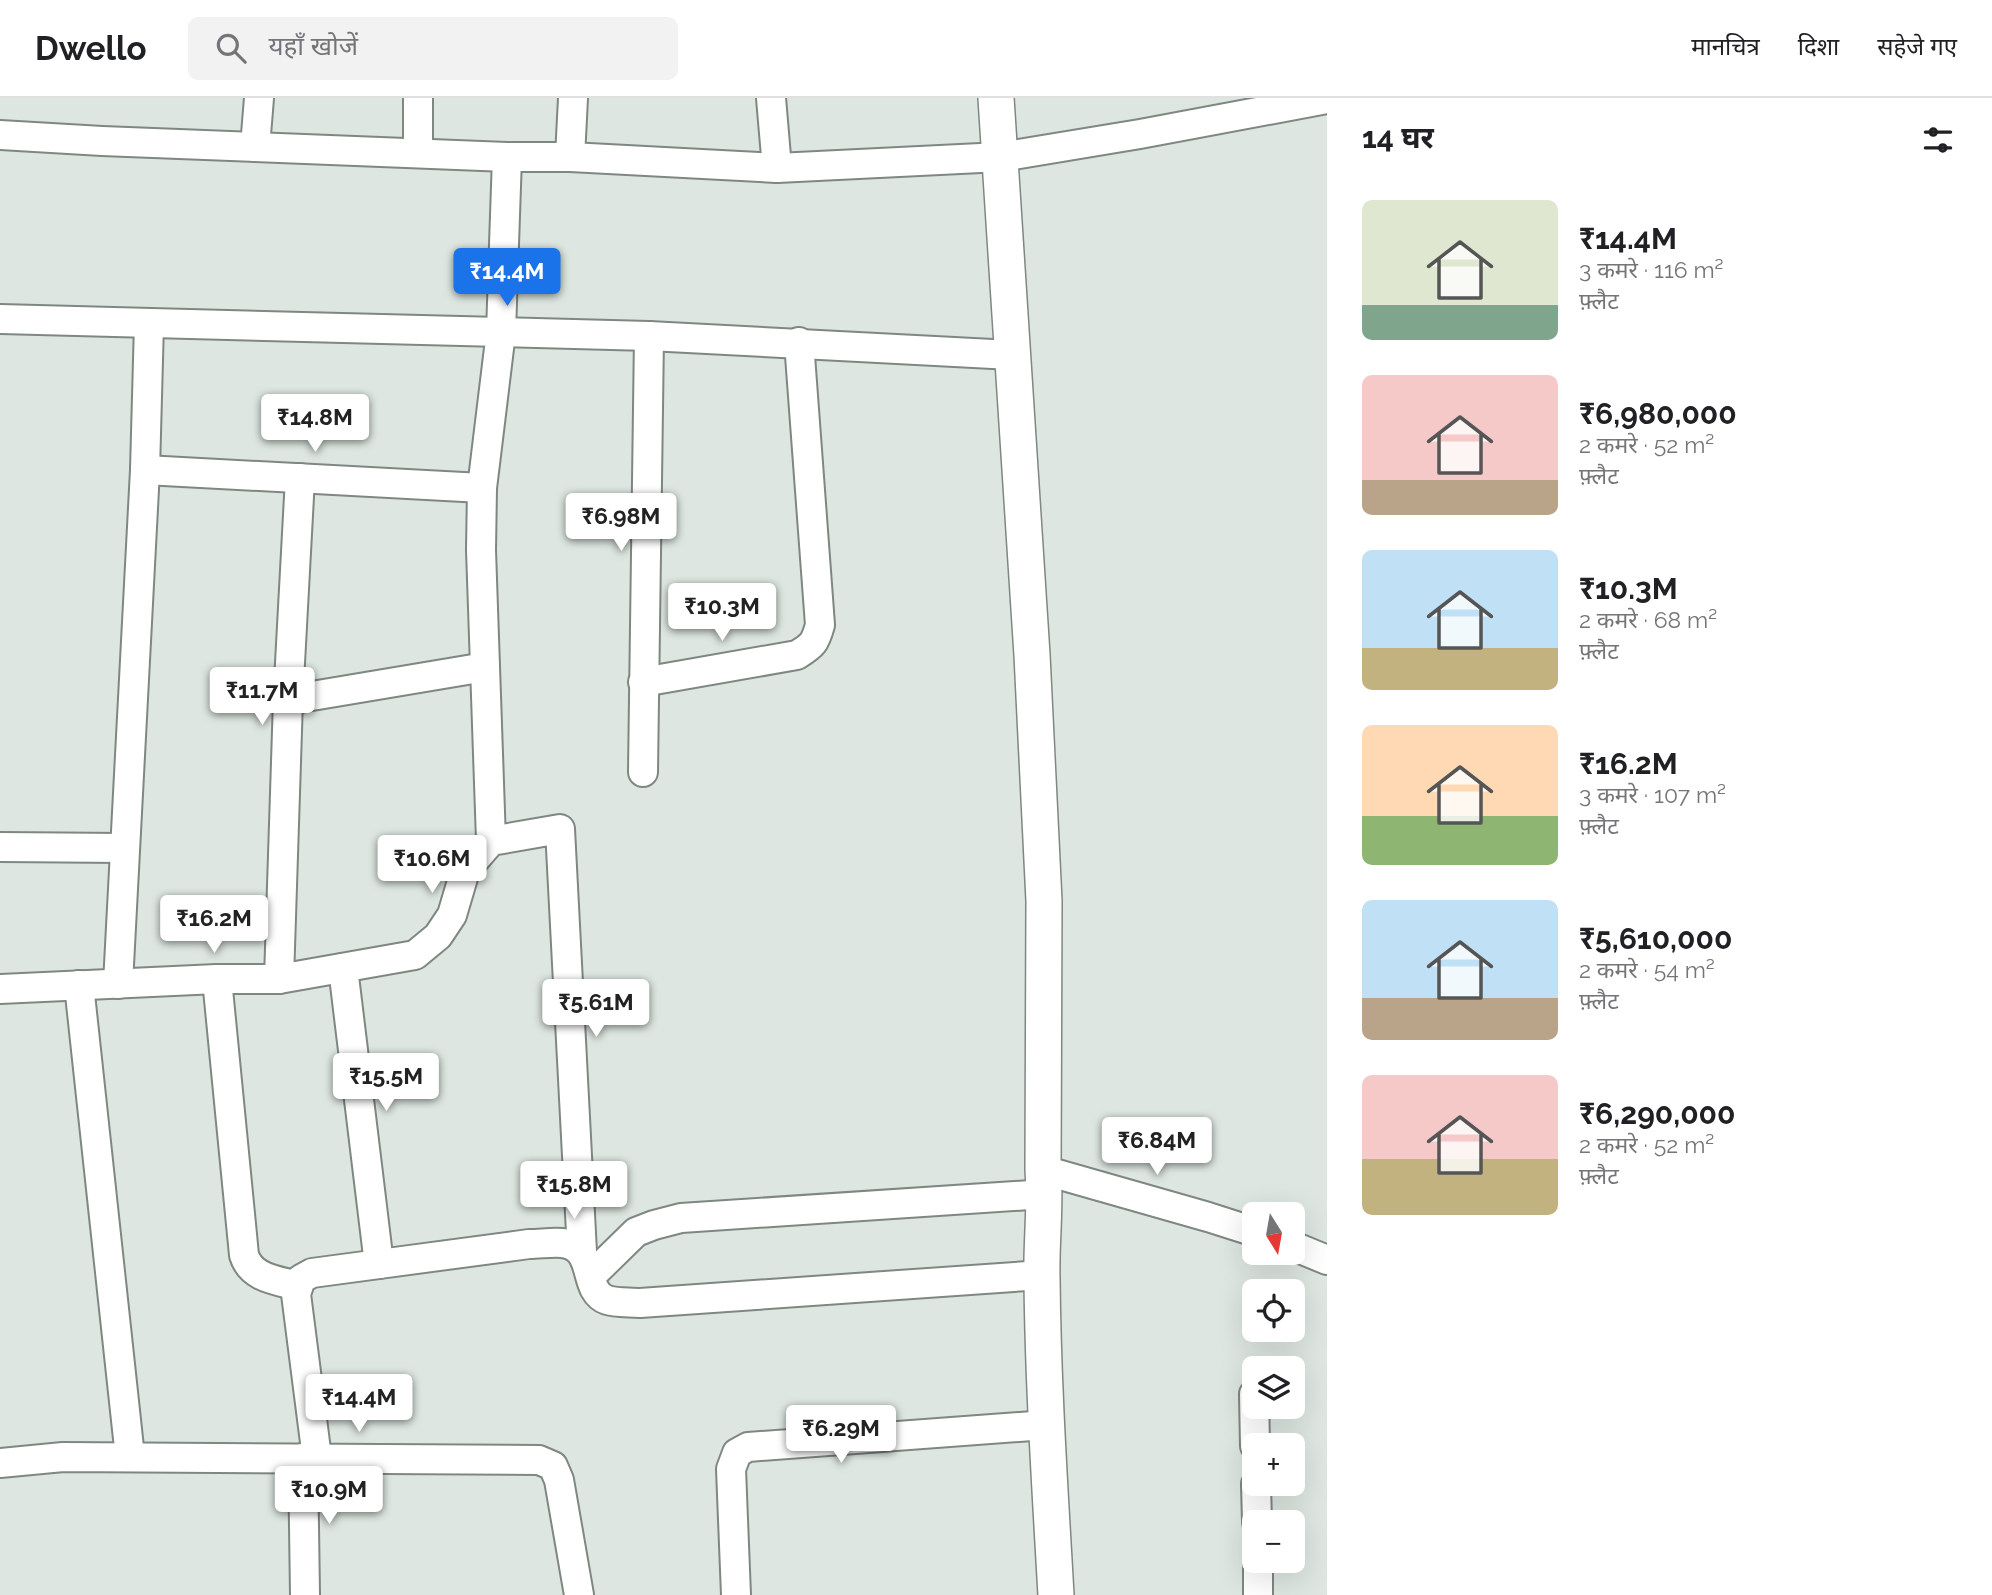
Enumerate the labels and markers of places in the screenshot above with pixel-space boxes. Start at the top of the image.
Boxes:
pin: ₹14.4M [450,248,564,308]
pin: ₹14.8M [258,394,372,454]
pin: ₹6.98M [564,494,678,553]
pin: ₹10.3M [665,584,779,643]
pin: ₹11.7M [205,668,319,727]
pin: ₹10.6M [375,836,489,895]
pin: ₹16.2M [157,896,271,955]
pin: ₹5.61M [539,979,653,1039]
pin: ₹15.5M [329,1054,443,1113]
pin: ₹6.84M [1100,1118,1214,1177]
pin: ₹15.8M [517,1162,631,1221]
pin: ₹14.4M [302,1374,416,1434]
pin: ₹6.29M [784,1406,898,1465]
pin: ₹10.9M [272,1466,386,1526]

